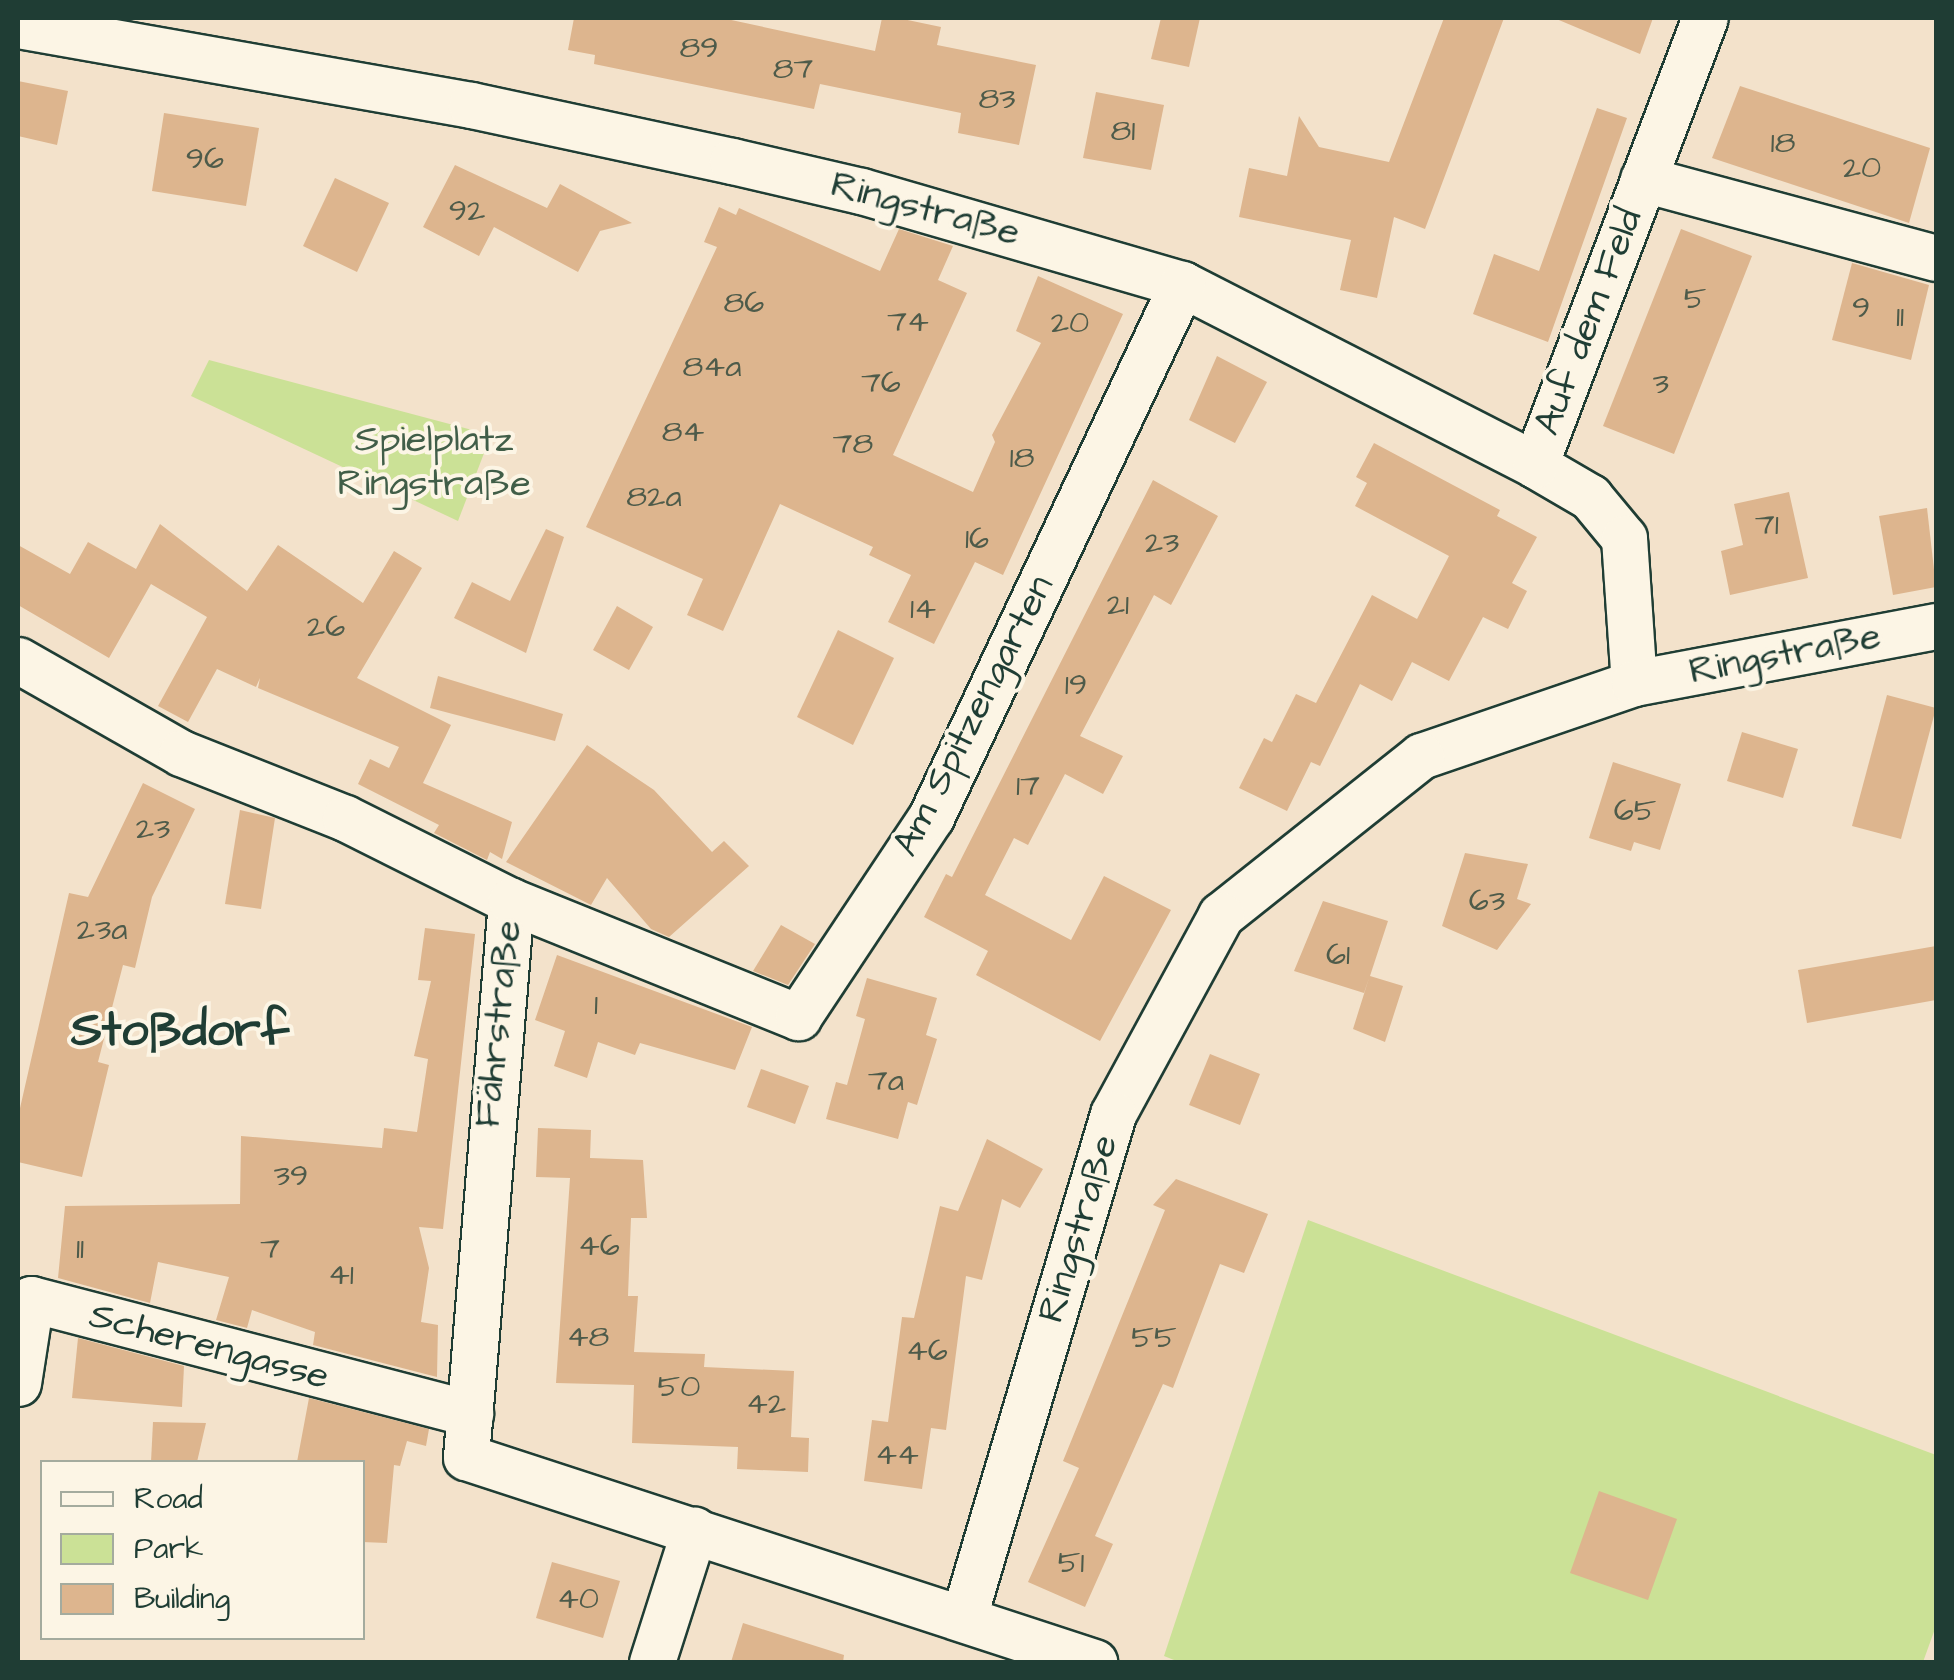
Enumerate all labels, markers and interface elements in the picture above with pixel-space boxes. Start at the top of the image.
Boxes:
house number: 89 [680,29,718,67]
house number: 87 [773,50,813,88]
house number: 83 [978,80,1016,118]
house number: 81 [1111,112,1135,150]
house number: 18 [1771,124,1795,162]
house number: 96 [186,140,224,178]
house number: 20 [1843,149,1881,187]
street label: Ringstraße [826,163,1024,257]
house number: 92 [449,192,485,230]
street label: Auf dem Feld [1525,202,1653,442]
house number: 5 [1684,280,1706,318]
house number: 86 [724,284,764,322]
house number: 9 [1852,289,1870,327]
house number: 11 [1896,298,1904,336]
house number: 74 [887,303,929,341]
house number: 20 [1051,304,1089,342]
house number: 84a [683,348,741,386]
house number: 76 [861,364,901,402]
house number: 3 [1653,365,1669,403]
house number: 84 [662,413,704,451]
park label: Spielplatz Ringstraße [337,418,531,508]
house number: 78 [833,425,873,463]
house number: 18 [1010,439,1034,477]
house number: 82a [626,478,682,516]
house number: 71 [1755,506,1779,544]
house number: 16 [965,520,989,558]
house number: 23 [1145,524,1179,562]
street label: Am Spitzengarten [884,568,1064,864]
house number: 21 [1107,586,1129,624]
house number: 14 [910,590,936,628]
house number: 26 [307,608,345,646]
street label: Ringstraße [1686,614,1884,696]
house number: 19 [1065,666,1087,704]
house number: 17 [1016,767,1040,805]
house number: 65 [1614,792,1656,830]
house number: 23 [136,810,170,848]
house number: 63 [1469,882,1505,920]
house number: 23a [77,911,127,949]
street label: Fährstraße [465,918,533,1130]
house number: 61 [1326,936,1350,974]
house number: 1 [594,986,598,1024]
district label: Stoßdorf [71,1003,289,1061]
house number: 7a [868,1062,904,1100]
street label: Ringstraße [1029,1130,1129,1328]
house number: 39 [274,1157,308,1195]
house number: 46 [578,1227,620,1265]
house number: 11 [76,1230,84,1268]
house number: 7 [260,1230,280,1268]
house number: 41 [328,1256,354,1294]
street label: Scherengasse [84,1293,334,1401]
house number: 48 [567,1318,609,1356]
house number: 55 [1131,1319,1177,1357]
house number: 46 [906,1332,948,1370]
house number: 50 [658,1368,700,1406]
house number: 42 [746,1385,786,1423]
house number: 44 [875,1436,919,1474]
legend [40,1460,365,1640]
text: Road [134,1478,203,1520]
text: Park [134,1528,203,1570]
house number: 51 [1058,1544,1084,1582]
text: Building [134,1578,230,1620]
house number: 40 [557,1580,599,1618]

